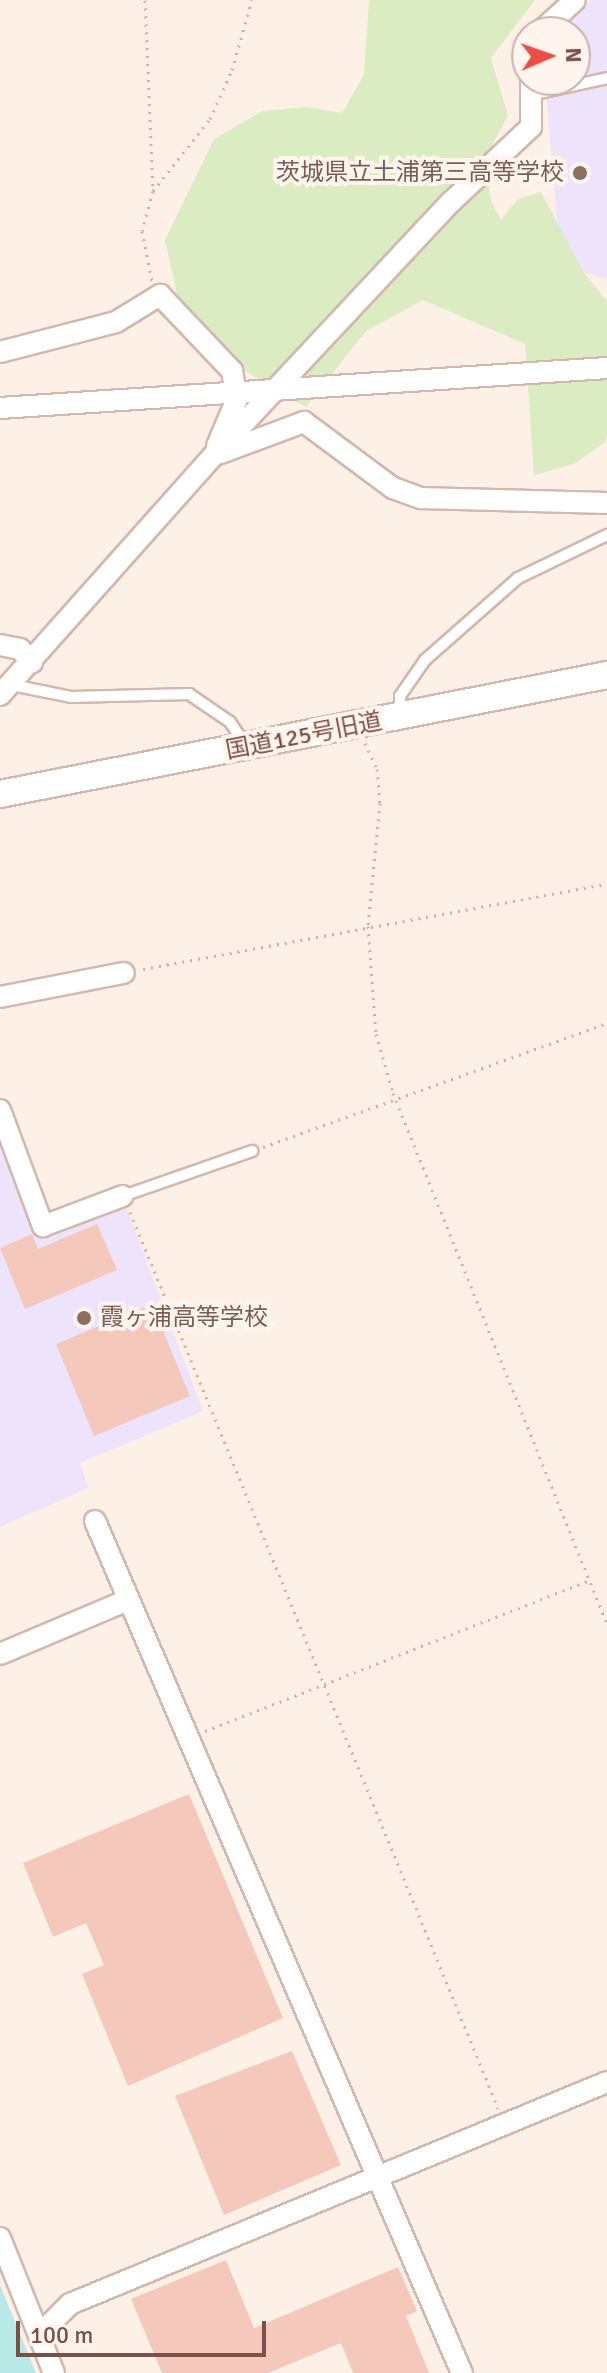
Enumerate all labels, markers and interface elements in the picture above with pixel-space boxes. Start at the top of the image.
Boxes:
north arrow [511,16,591,96]
text: N [560,47,587,63]
place label: 茨城県立土浦第三高等学校 [276,159,564,187]
marker: 茨城県立土浦第三高等学校 [571,164,589,182]
street label: 国道125号旧道 [223,707,385,765]
place label: 霞ヶ浦高等学校 [100,1304,268,1332]
marker: 霞ヶ浦高等学校 [75,1309,93,1327]
scale bar [20,2305,270,2355]
text: 100 m [30,2320,93,2350]

